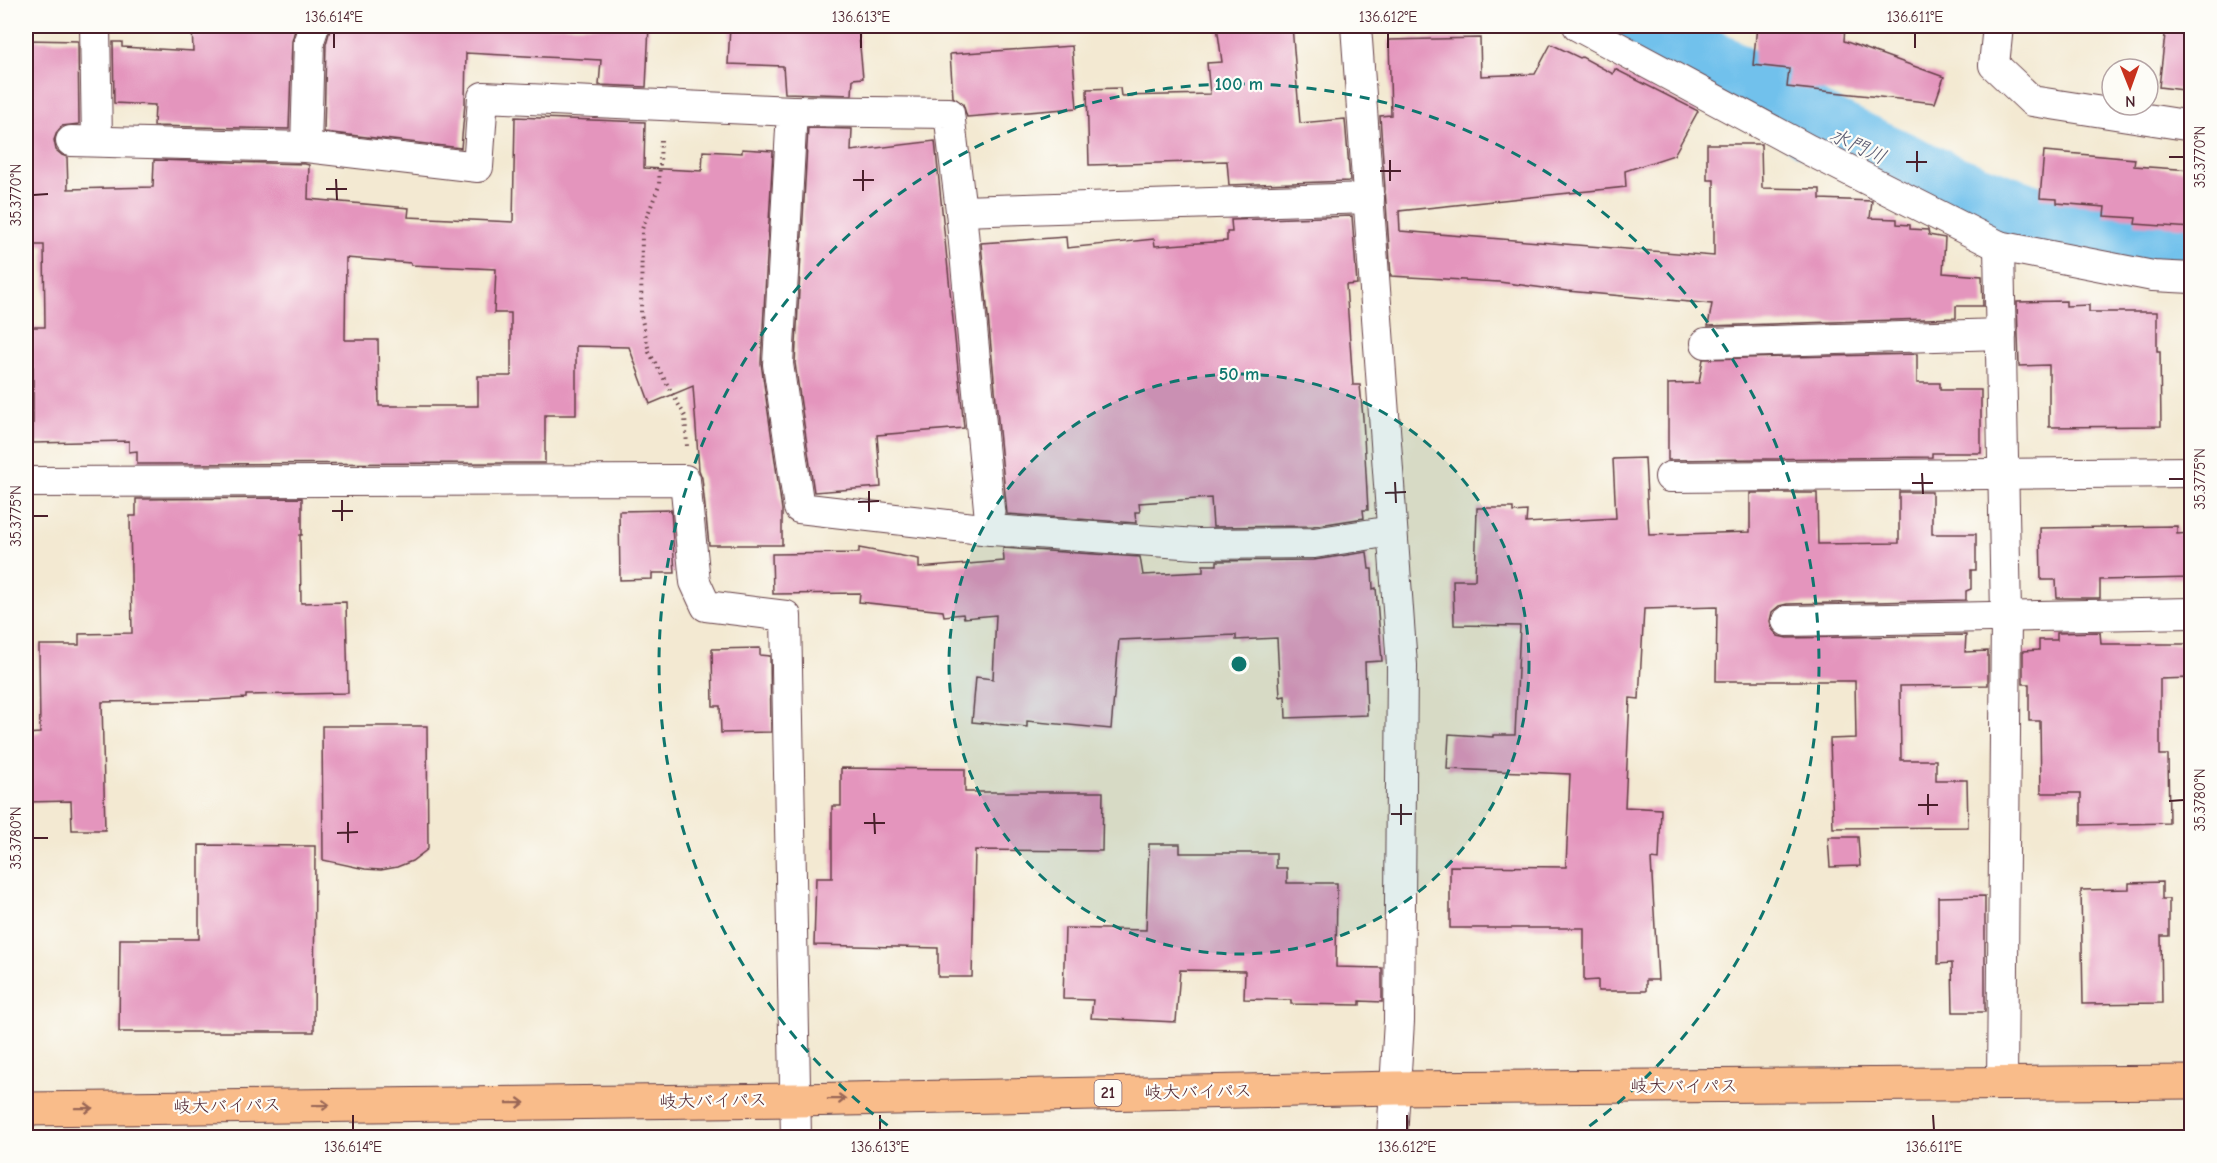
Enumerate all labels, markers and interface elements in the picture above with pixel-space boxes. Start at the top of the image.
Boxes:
text: 136.614°E [305,8,363,26]
text: 136.613°E [832,8,890,26]
text: 136.612°E [1359,8,1417,26]
text: 136.611°E [1887,8,1943,26]
north arrow [2100,57,2160,117]
text: 100 m [1215,74,1263,95]
text: N [2125,92,2136,110]
water label: 水門川 [1826,123,1890,169]
text: 35.3770°N [2191,126,2209,188]
text: 35.3770°N [7,164,25,226]
text: 50 m [1219,364,1259,385]
text: 35.3775°N [2191,448,2209,510]
text: 35.3775°N [7,485,25,547]
centre of rings [1229,654,1249,674]
text: 35.3780°N [2191,768,2209,832]
text: 35.3780°N [7,806,25,870]
street label: 岐大バイパス [1630,1076,1738,1097]
road number: 21 [1094,1080,1122,1106]
street label: 岐大バイパス [1144,1081,1252,1103]
street label: 岐大バイパス [659,1090,767,1112]
one-way arrow [826,1093,846,1105]
street label: 岐大バイパス [173,1095,281,1117]
one-way arrow [505,1097,525,1109]
one-way arrow [310,1099,330,1111]
one-way arrow [73,1102,93,1114]
text: 136.614°E [324,1138,382,1156]
text: 136.613°E [851,1138,909,1156]
text: 136.612°E [1378,1138,1436,1156]
text: 136.611°E [1906,1138,1962,1156]

